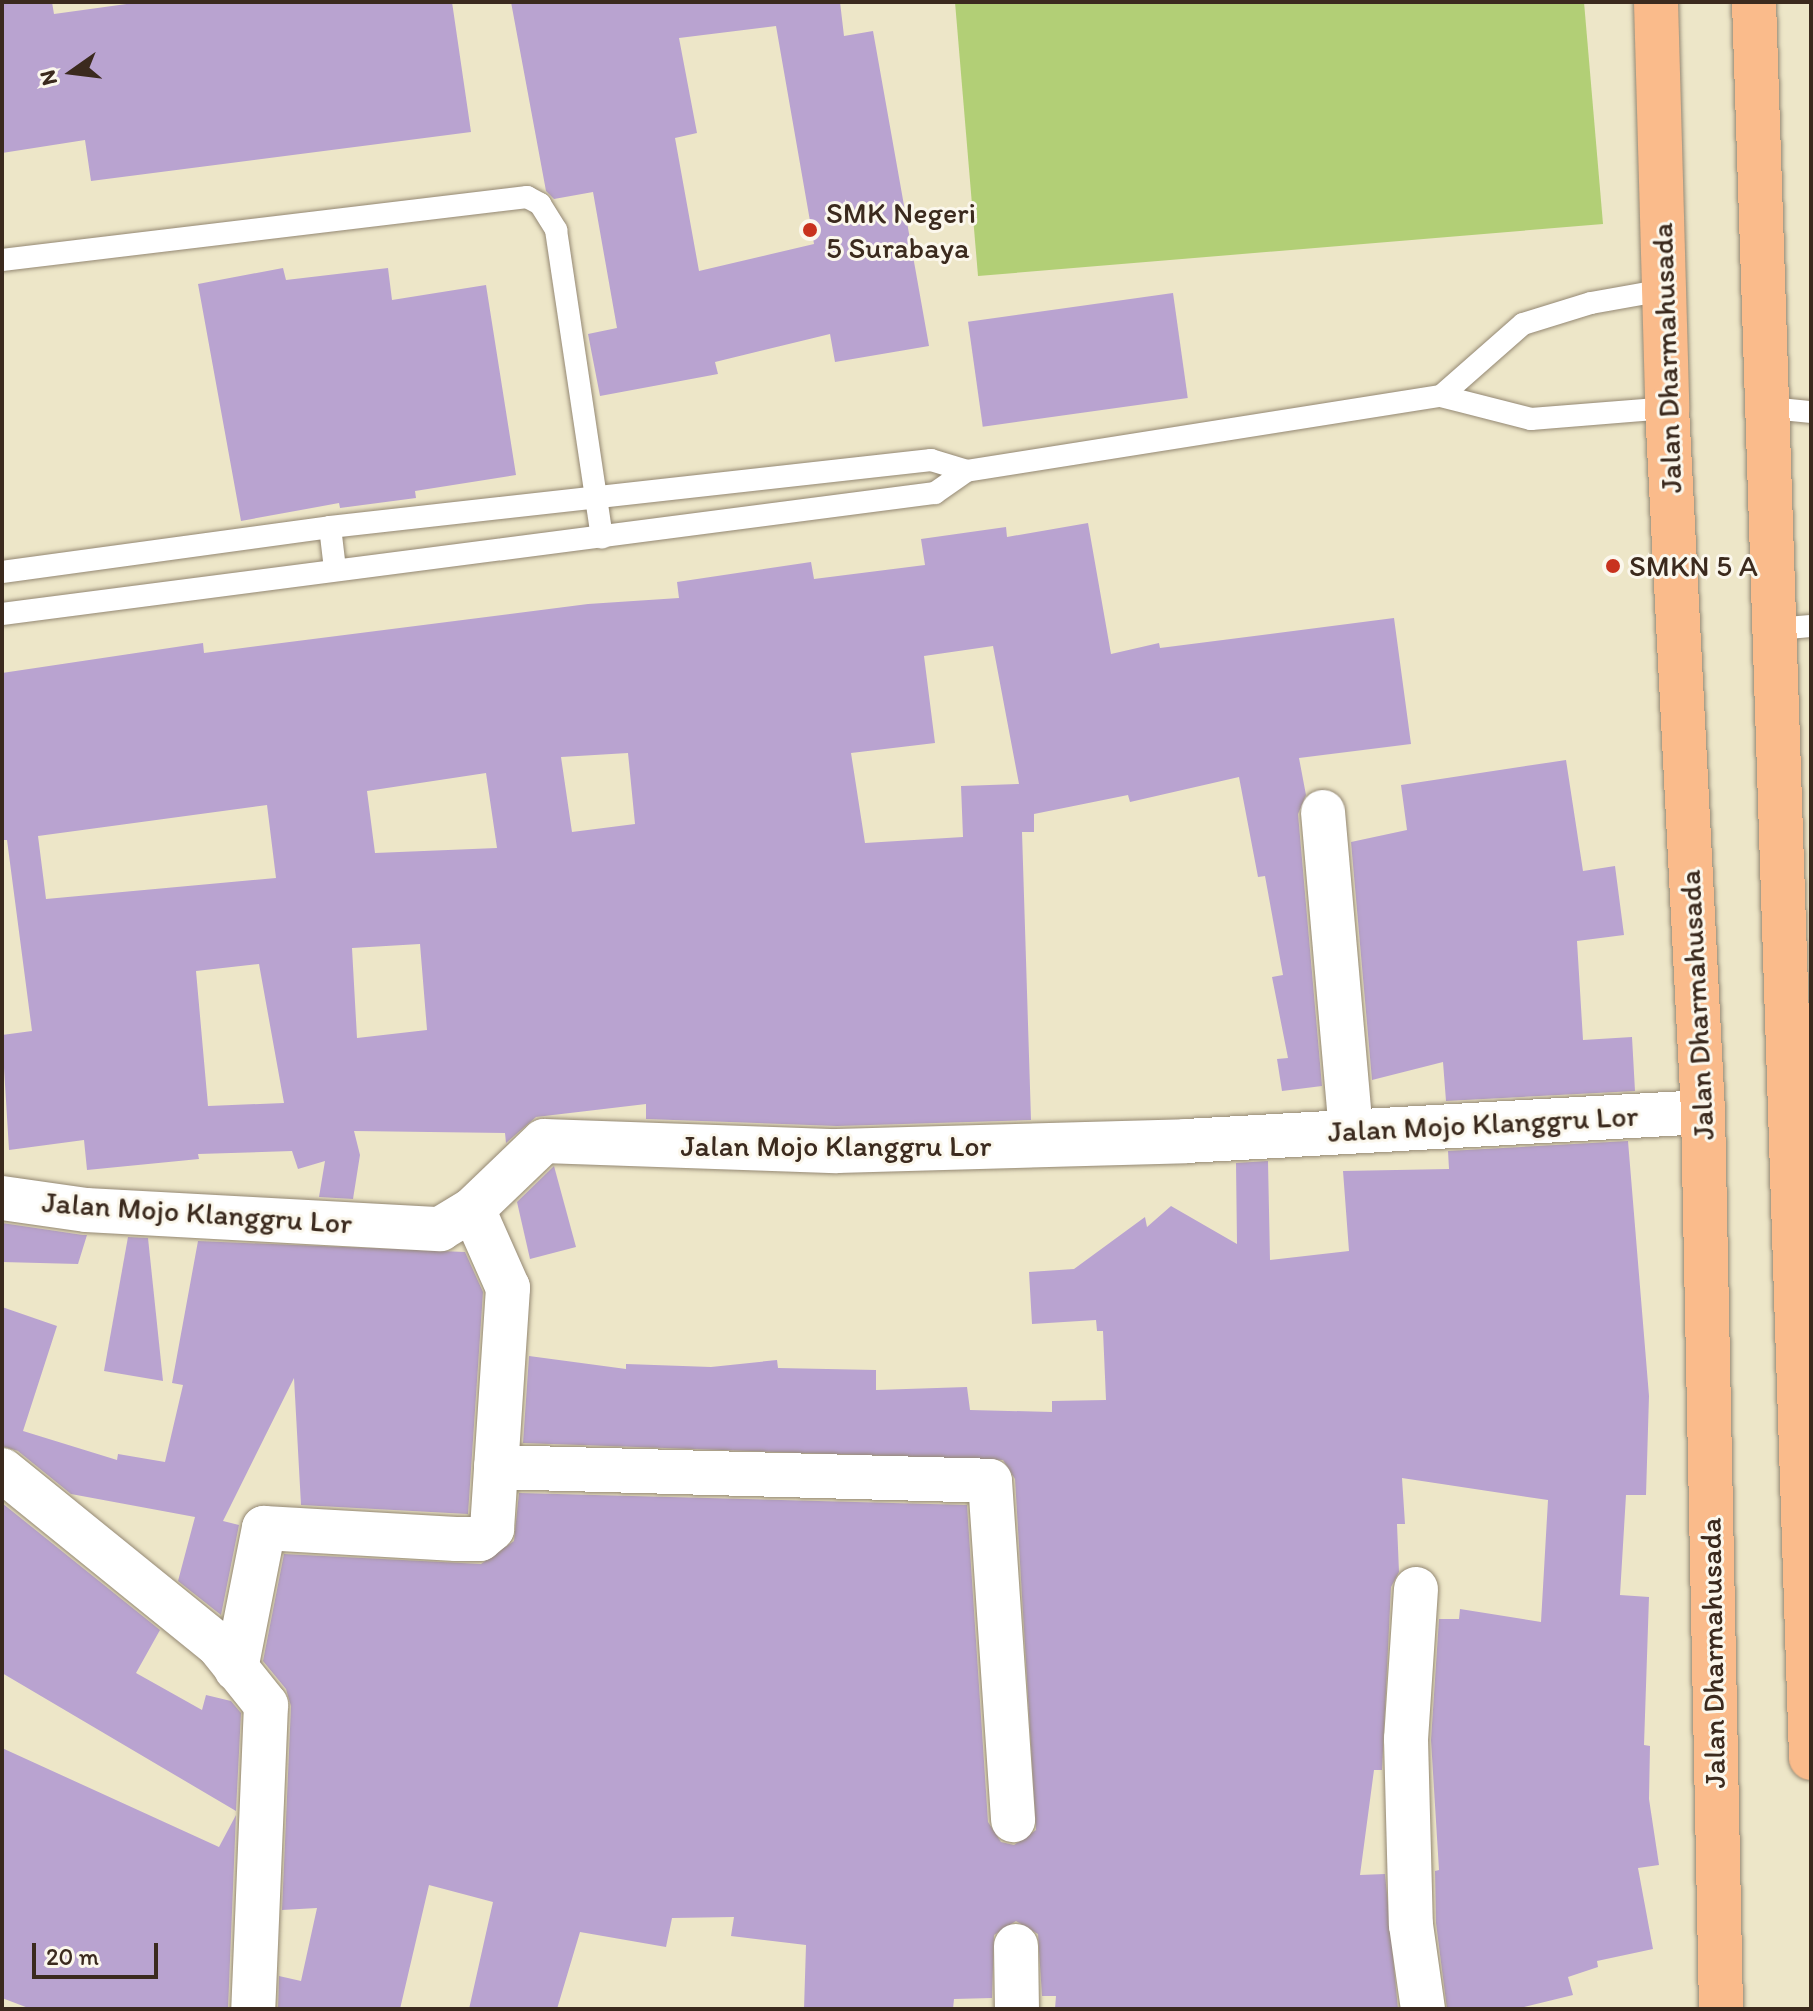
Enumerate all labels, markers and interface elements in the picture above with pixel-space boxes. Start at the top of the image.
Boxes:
north arrow [32,32,112,112]
text: N [33,67,63,88]
place label: SMK Negeri 5 Surabaya [826,195,976,266]
marker: SMK Negeri 5 Surabaya [801,221,819,239]
street label: Jalan Dharmahusada [1644,222,1690,494]
place label: SMKN 5 A [1629,548,1758,584]
marker: SMKN 5 A [1604,557,1622,575]
street label: Jalan Dharmahusada [1672,869,1722,1141]
street label: Jalan Mojo Klanggru Lor [1327,1098,1639,1150]
street label: Jalan Mojo Klanggru Lor [681,1128,991,1164]
street label: Jalan Mojo Klanggru Lor [41,1184,353,1242]
street label: Jalan Dharmahusada [1693,1517,1733,1789]
scale bar [36,1927,162,1977]
text: 20 m [46,1942,99,1971]

